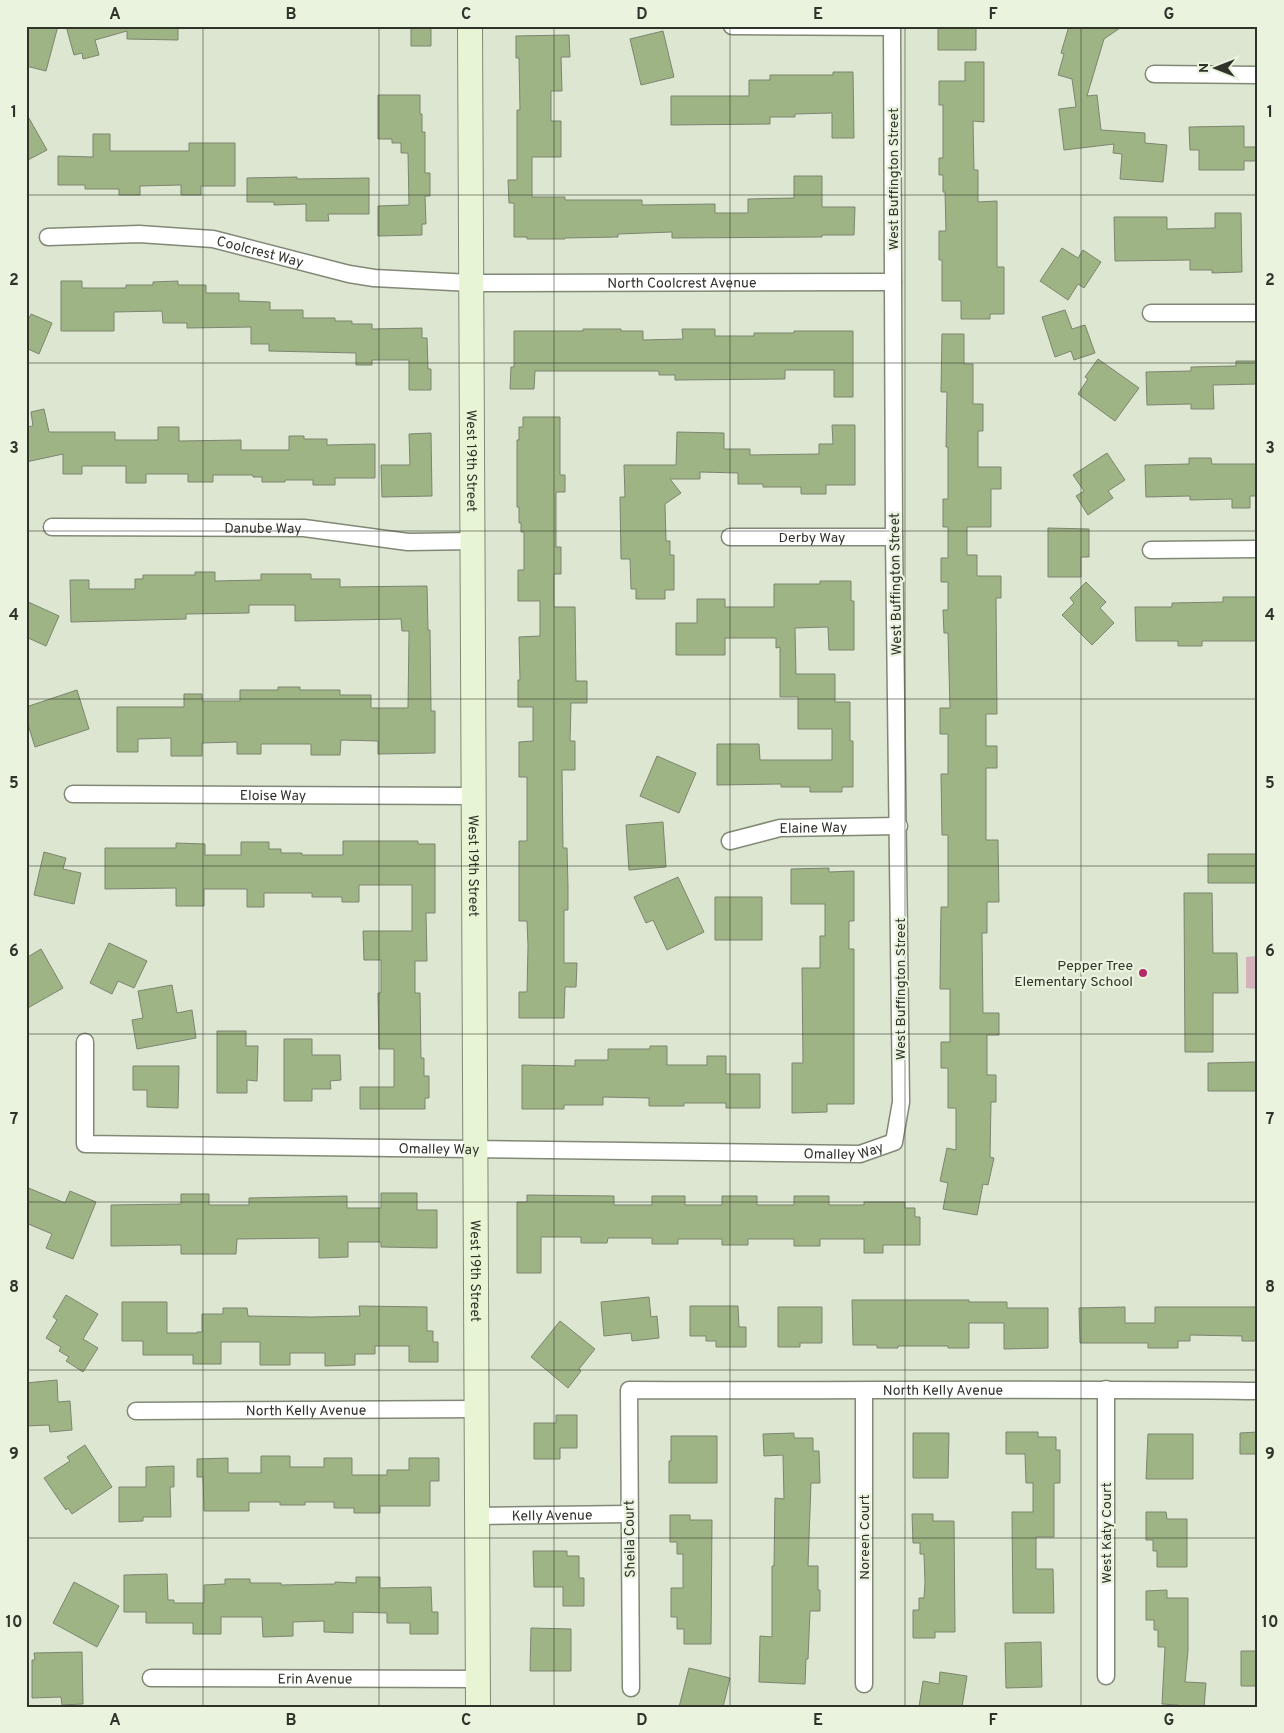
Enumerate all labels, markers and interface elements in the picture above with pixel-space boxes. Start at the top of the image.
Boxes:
text: A [109,5,121,25]
text: B [285,5,297,25]
text: C [461,5,471,25]
text: D [636,5,648,25]
text: E [813,5,823,25]
text: F [988,5,998,25]
text: G [1164,5,1174,25]
north arrow [1192,42,1242,92]
text: N [1196,63,1213,73]
text: 1 [11,103,17,123]
text: 1 [1267,103,1273,123]
street label: West Buffington Street [886,108,903,250]
street label: Coolcrest Way [215,233,305,272]
text: 2 [9,271,19,291]
text: 2 [1265,271,1275,291]
street label: North Coolcrest Avenue [607,275,756,293]
street label: West 19th Street [462,410,479,512]
text: 3 [9,439,19,459]
text: 3 [1265,439,1275,459]
street label: West Buffington Street [887,513,906,655]
street label: Danube Way [224,521,302,538]
street label: Derby Way [779,530,845,547]
text: 4 [9,606,19,626]
text: 4 [1265,606,1275,626]
text: 5 [9,774,19,794]
text: 5 [1265,774,1275,794]
street label: Eloise Way [240,788,306,805]
street label: West 19th Street [464,815,481,917]
street label: Elaine Way [779,820,847,838]
street label: West Buffington Street [893,918,910,1060]
text: 6 [9,942,19,962]
text: 6 [1265,942,1275,962]
place label: Pepper Tree Elementary School [1014,958,1133,991]
marker: Pepper Tree Elementary School [1137,967,1149,979]
text: 7 [10,1110,18,1130]
text: 7 [1266,1110,1274,1130]
street label: Omalley Way [803,1139,886,1164]
street label: Omalley Way [398,1141,479,1159]
street label: West 19th Street [466,1220,483,1322]
text: 8 [9,1278,19,1298]
text: 8 [1265,1278,1275,1298]
street label: North Kelly Avenue [883,1383,1003,1400]
street label: North Kelly Avenue [246,1403,366,1420]
text: 9 [9,1445,19,1465]
text: 9 [1265,1445,1275,1465]
street label: West Katy Court [1099,1482,1116,1584]
street label: Noreen Court [857,1494,874,1580]
street label: Sheila Court [621,1500,640,1578]
street label: Kelly Avenue [512,1507,593,1526]
text: 10 [6,1613,22,1633]
text: 10 [1262,1613,1278,1633]
street label: Erin Avenue [278,1671,352,1689]
text: A [109,1711,121,1731]
text: B [285,1711,297,1731]
text: C [461,1711,471,1731]
text: D [636,1711,648,1731]
text: E [813,1711,823,1731]
text: F [988,1711,998,1731]
text: G [1164,1711,1174,1731]

